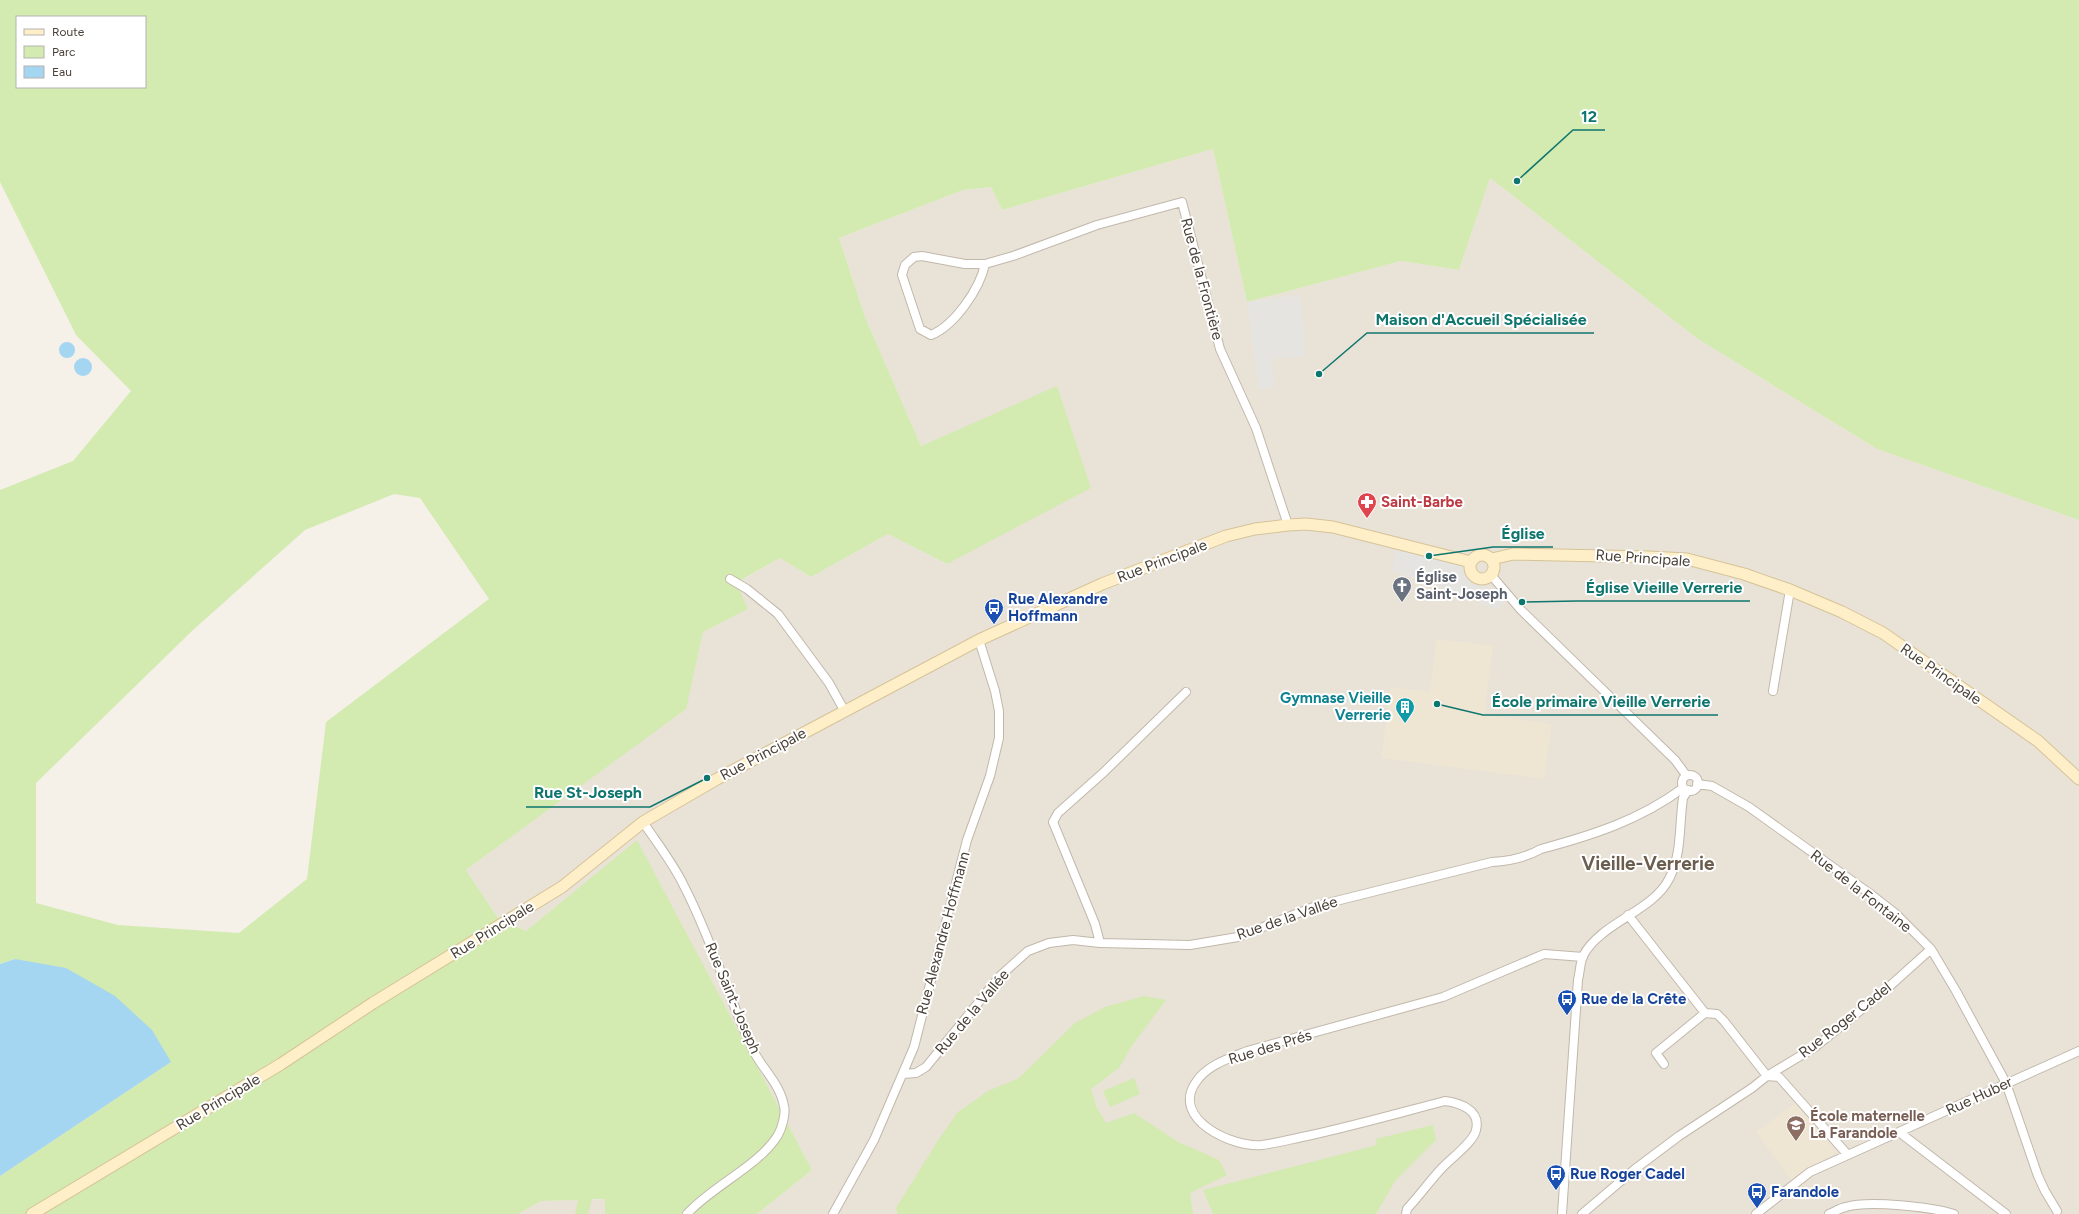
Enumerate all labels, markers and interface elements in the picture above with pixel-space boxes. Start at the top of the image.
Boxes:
legend [16,16,146,88]
text: Route [52,25,85,39]
text: Parc [52,45,76,59]
text: Eau [52,65,72,79]
callout: 12 [1573,102,1605,130]
text: 12 [1581,107,1597,126]
street label: Rue de la Frontière [1177,216,1227,342]
callout: Maison d'Accueil Spécialisée [1367,305,1594,333]
text: Maison d'Accueil Spécialisée [1375,310,1587,329]
pharmacy icon: Saint-Barbe [1356,491,1378,519]
place label: Saint-Barbe [1381,493,1464,511]
callout: Église [1493,519,1553,547]
text: Église [1501,524,1545,543]
street label: Rue Principale [1115,536,1209,586]
street label: Rue Principale [1595,546,1691,570]
place label: Église Saint-Joseph [1416,568,1508,603]
callout: Église Vieille Verrerie [1577,573,1750,601]
church icon: Église Saint-Joseph [1391,575,1413,603]
text: Église Vieille Verrerie [1586,578,1742,597]
place label: Rue Alexandre Hoffmann [1008,590,1108,625]
bus stop icon: Rue Alexandre Hoffmann [983,597,1005,625]
street label: Rue Principale [1897,639,1985,709]
callout: École primaire Vieille Verrerie [1483,687,1718,715]
place label: Gymnase Vieille Verrerie [1280,689,1392,724]
text: École primaire Vieille Verrerie [1492,692,1710,711]
building icon: Gymnase Vieille Verrerie [1394,696,1416,724]
street label: Rue Principale [717,724,809,784]
callout: Rue St-Joseph [526,779,650,807]
text: Rue St-Joseph [534,783,642,802]
street label: Rue de la Fontaine [1807,846,1915,936]
street label: Rue Alexandre Hoffmann [913,849,973,1017]
district label: Vieille-Verrerie [1582,852,1715,875]
street label: Rue de la Vallée [1234,892,1340,944]
street label: Rue Principale [447,897,537,963]
street label: Rue Saint-Joseph [701,940,765,1056]
street label: Rue de la Vallée [931,966,1013,1058]
street label: Rue Roger Cadel [1795,978,1895,1062]
bus stop icon: Rue de la Crête [1556,988,1578,1016]
place label: Rue de la Crête [1581,990,1687,1008]
street label: Rue des Prés [1226,1026,1314,1068]
street label: Rue Principale [173,1070,263,1134]
street label: Rue Huber [1943,1073,2015,1119]
place label: École maternelle La Farandole [1810,1107,1925,1142]
school or university icon: École maternelle La Farandole [1785,1114,1807,1142]
bus stop icon: Rue Roger Cadel [1545,1163,1567,1191]
place label: Rue Roger Cadel [1570,1165,1685,1183]
bus stop icon: Farandole [1746,1181,1768,1209]
place label: Farandole [1771,1183,1840,1201]

